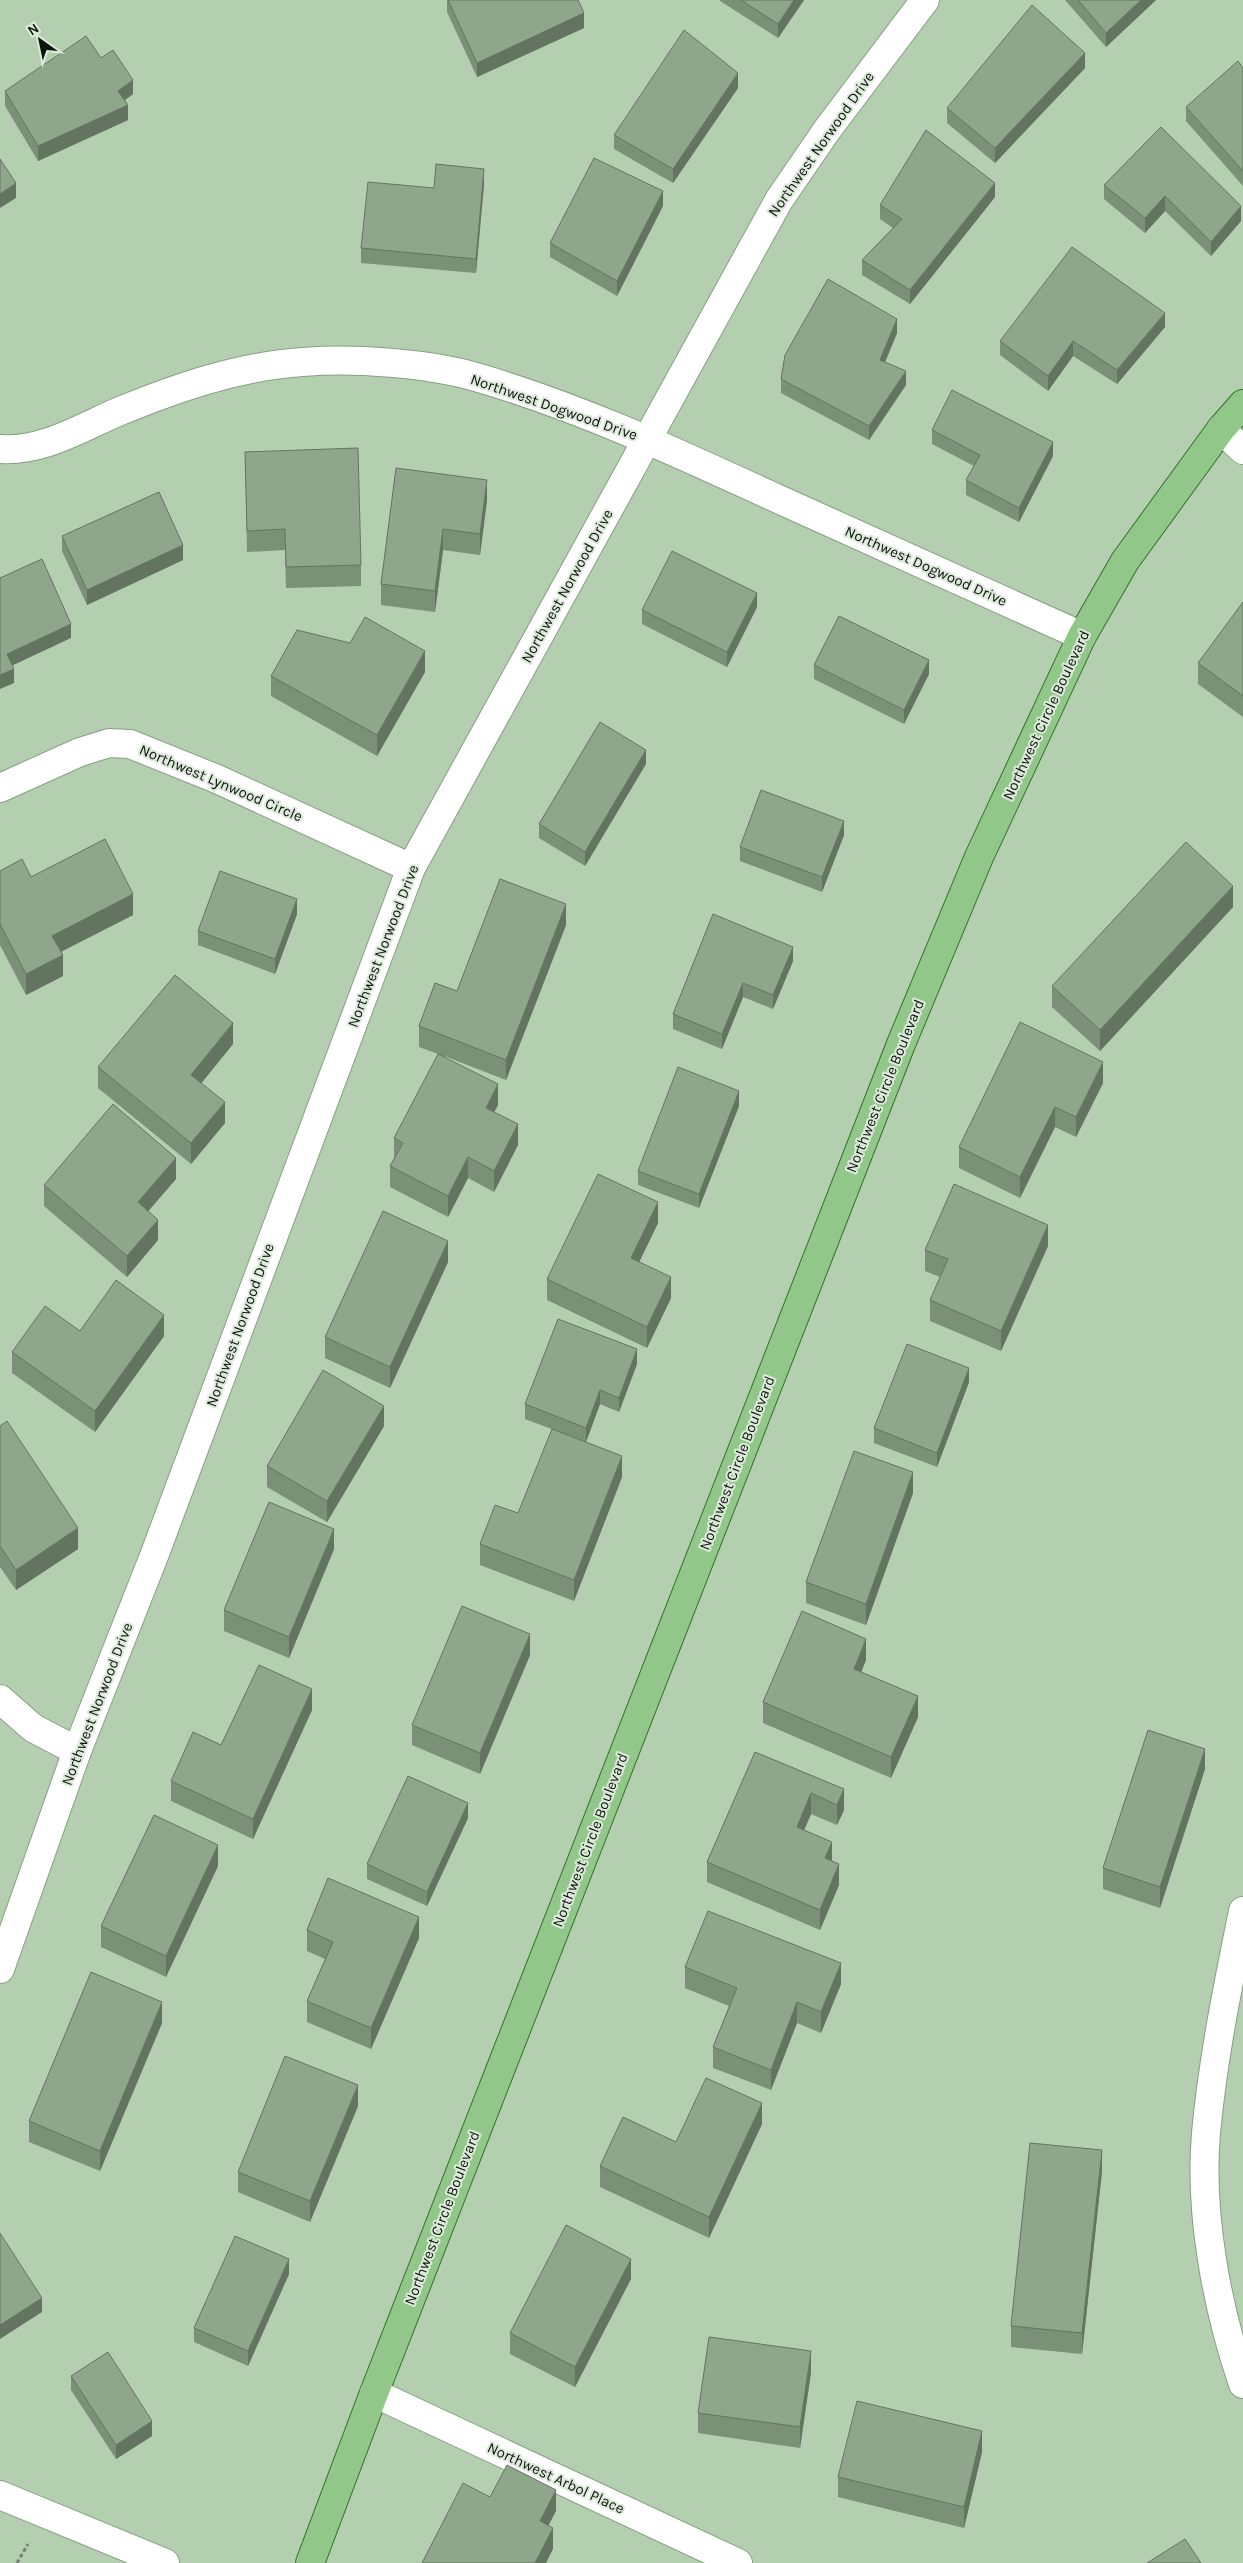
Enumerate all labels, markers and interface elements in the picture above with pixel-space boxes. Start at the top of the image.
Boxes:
north arrow [15,15,65,65]
text: N [24,20,42,39]
street label: Northwest Norwood Drive [764,68,878,220]
street label: Northwest Dogwood Drive [468,370,640,444]
street label: Northwest Norwood Drive [517,506,617,666]
street label: Northwest Dogwood Drive [842,522,1010,610]
street label: Northwest Circle Boulevard [999,627,1093,803]
street label: Northwest Lynwood Circle [137,740,305,826]
street label: Northwest Norwood Drive [344,862,422,1030]
street label: Northwest Circle Boulevard [842,997,928,1175]
street label: Northwest Norwood Drive [202,1241,278,1409]
street label: Northwest Circle Boulevard [695,1373,779,1553]
street label: Northwest Norwood Drive [58,1620,136,1788]
street label: Northwest Circle Boulevard [548,1750,632,1930]
street label: Northwest Circle Boulevard [400,2128,484,2308]
street label: Northwest Arbol Place [485,2438,627,2518]

